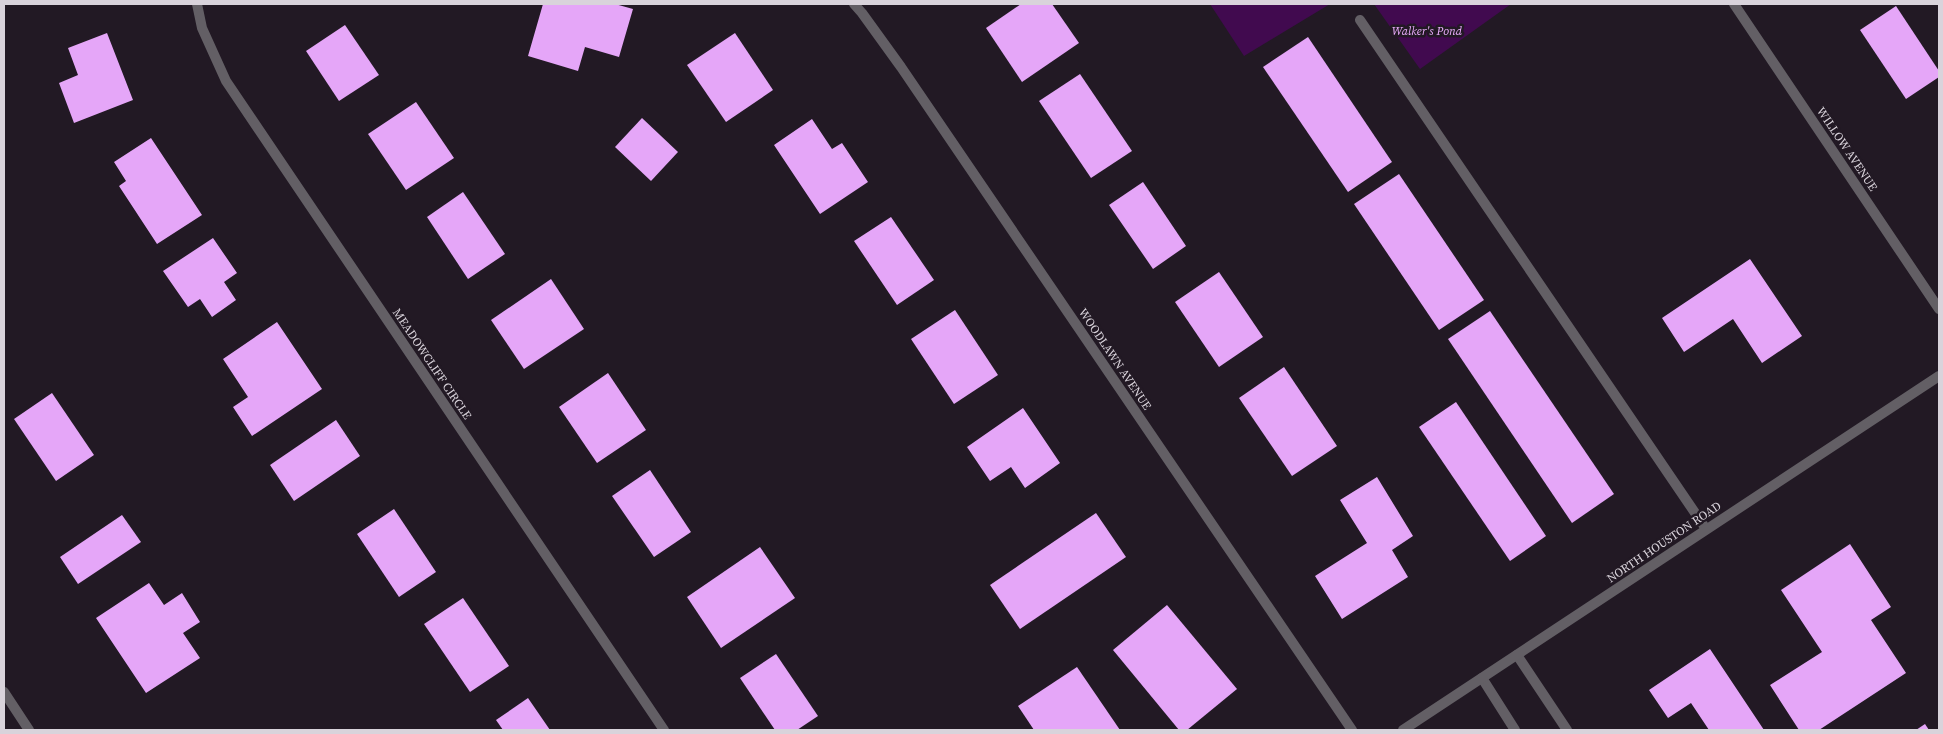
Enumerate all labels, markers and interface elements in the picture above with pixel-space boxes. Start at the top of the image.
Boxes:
park label: Walker's Pond [1392,23,1463,39]
street label: WILLOW AVENUE [1813,104,1881,194]
street label: MEADOWCLIFF CIRCLE [389,305,475,423]
street label: WOODLAWN AVENUE [1075,305,1155,413]
street label: NORTH HOUSTON ROAD [1604,498,1724,586]

